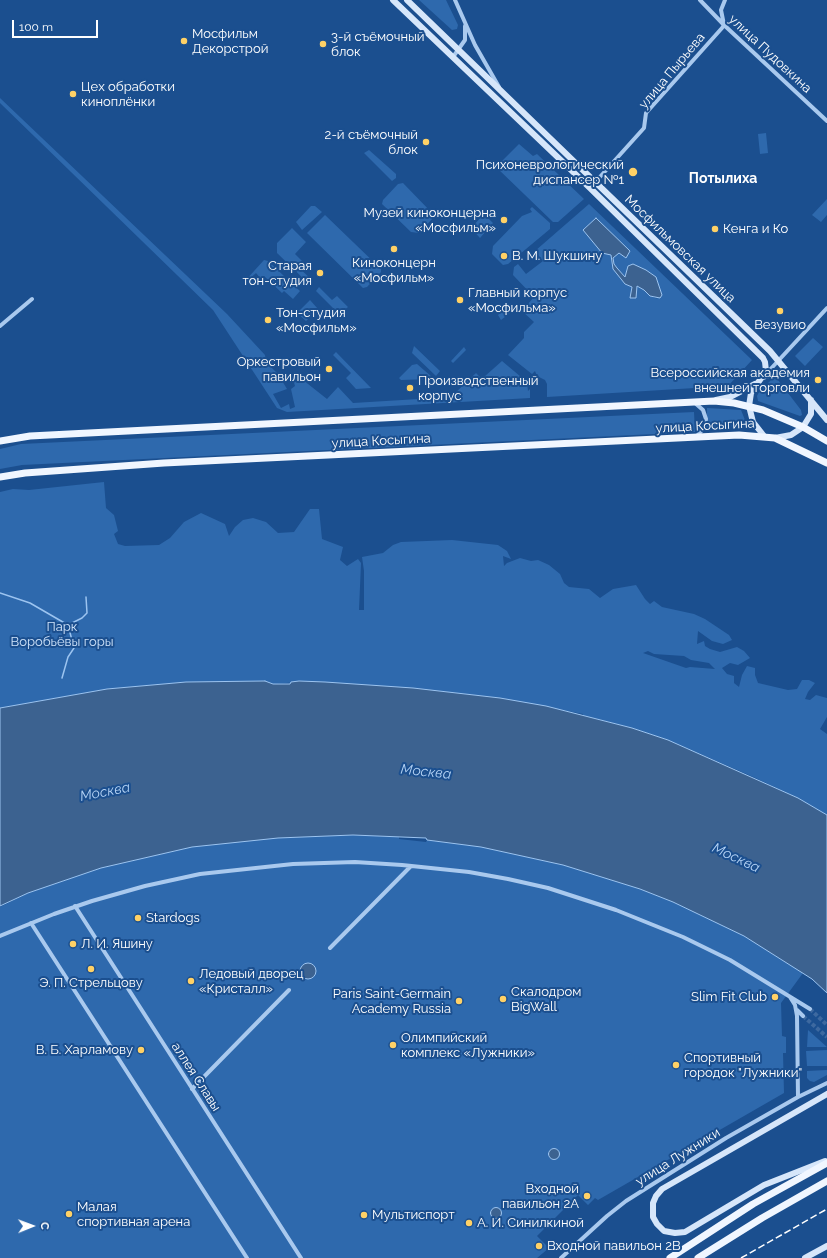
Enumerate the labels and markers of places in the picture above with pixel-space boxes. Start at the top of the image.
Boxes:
place label: Мосфильм Декорстрой [192,26,268,57]
place label: 3-й съёмочный блок [331,29,425,60]
marker: Мосфильм Декорстрой [179,36,189,46]
marker: 3-й съёмочный блок [318,39,328,49]
place label: Цех обработки киноплёнки [81,79,175,110]
marker: Цех обработки киноплёнки [68,89,78,99]
place label: 2-й съёмочный блок [325,127,418,158]
marker: 2-й съёмочный блок [421,137,431,147]
place label: Психоневрологический диспансер №1 [476,157,624,188]
marker: Психоневрологический диспансер №1 [627,166,639,178]
place label: Музей киноконцерна «Мосфильм» [364,205,496,236]
marker: Музей киноконцерна «Мосфильм» [499,215,509,225]
place label: Кенга и Ко [723,221,788,237]
marker: Кенга и Ко [710,224,720,234]
marker: Киноконцерн «Мосфильм» [389,244,399,254]
place label: В. М. Шукшину [512,248,602,264]
marker: В. М. Шукшину [499,251,509,261]
place label: Киноконцерн «Мосфильм» [352,255,436,286]
place label: Старая тон-студия [243,258,312,289]
marker: Старая тон-студия [315,268,325,278]
place label: Главный корпус «Мосфильма» [468,285,567,316]
marker: Главный корпус «Мосфильма» [455,295,465,305]
place label: Тон-студия «Мосфильм» [276,305,357,336]
marker: Везувио [775,306,785,316]
marker: Тон-студия «Мосфильм» [263,315,273,325]
place label: Везувио [754,317,806,333]
place label: Оркестровый павильон [237,354,321,385]
marker: Оркестровый павильон [324,364,334,374]
place label: Всероссийская академия внешней торговли [651,365,810,396]
place label: Производственный корпус [418,373,539,404]
marker: Всероссийская академия внешней торговли [813,375,823,385]
marker: Производственный корпус [405,383,415,393]
place label: Stardogs [146,910,200,926]
marker: Stardogs [133,913,143,923]
place label: Л. И. Яшину [81,936,153,952]
marker: Л. И. Яшину [68,939,78,949]
marker: Э. П. Стрельцову [86,964,96,974]
place label: Ледовый дворец «Кристалл» [199,966,304,997]
place label: Э. П. Стрельцову [39,975,143,991]
marker: Ледовый дворец «Кристалл» [186,976,196,986]
place label: Скалодром BigWall [511,984,581,1015]
place label: Paris Saint-Germain Academy Russia [333,986,451,1017]
place label: Slim Fit Club [691,989,767,1005]
marker: Slim Fit Club [770,992,780,1002]
marker: Скалодром BigWall [498,994,508,1004]
marker: Paris Saint-Germain Academy Russia [454,996,464,1006]
place label: Олимпийский комплекс «Лужники» [401,1030,535,1061]
marker: Олимпийский комплекс «Лужники» [388,1040,398,1050]
place label: В. Б. Харламову [36,1042,133,1058]
marker: В. Б. Харламову [136,1045,146,1055]
place label: Спортивный городок "Лужники" [684,1050,802,1081]
marker: Спортивный городок "Лужники" [671,1060,681,1070]
place label: Входной павильон 2A [502,1181,579,1212]
marker: Входной павильон 2A [582,1191,592,1201]
place label: Малая спортивная арена [77,1199,190,1230]
place label: Мультиспорт [372,1207,455,1223]
marker: Малая спортивная арена [64,1209,74,1219]
marker: Мультиспорт [359,1210,369,1220]
place label: А. И. Синилкиной [477,1215,584,1231]
marker: А. И. Синилкиной [464,1218,474,1228]
place label: Входной павильон 2B [547,1238,681,1254]
marker: Входной павильон 2B [534,1241,544,1251]

